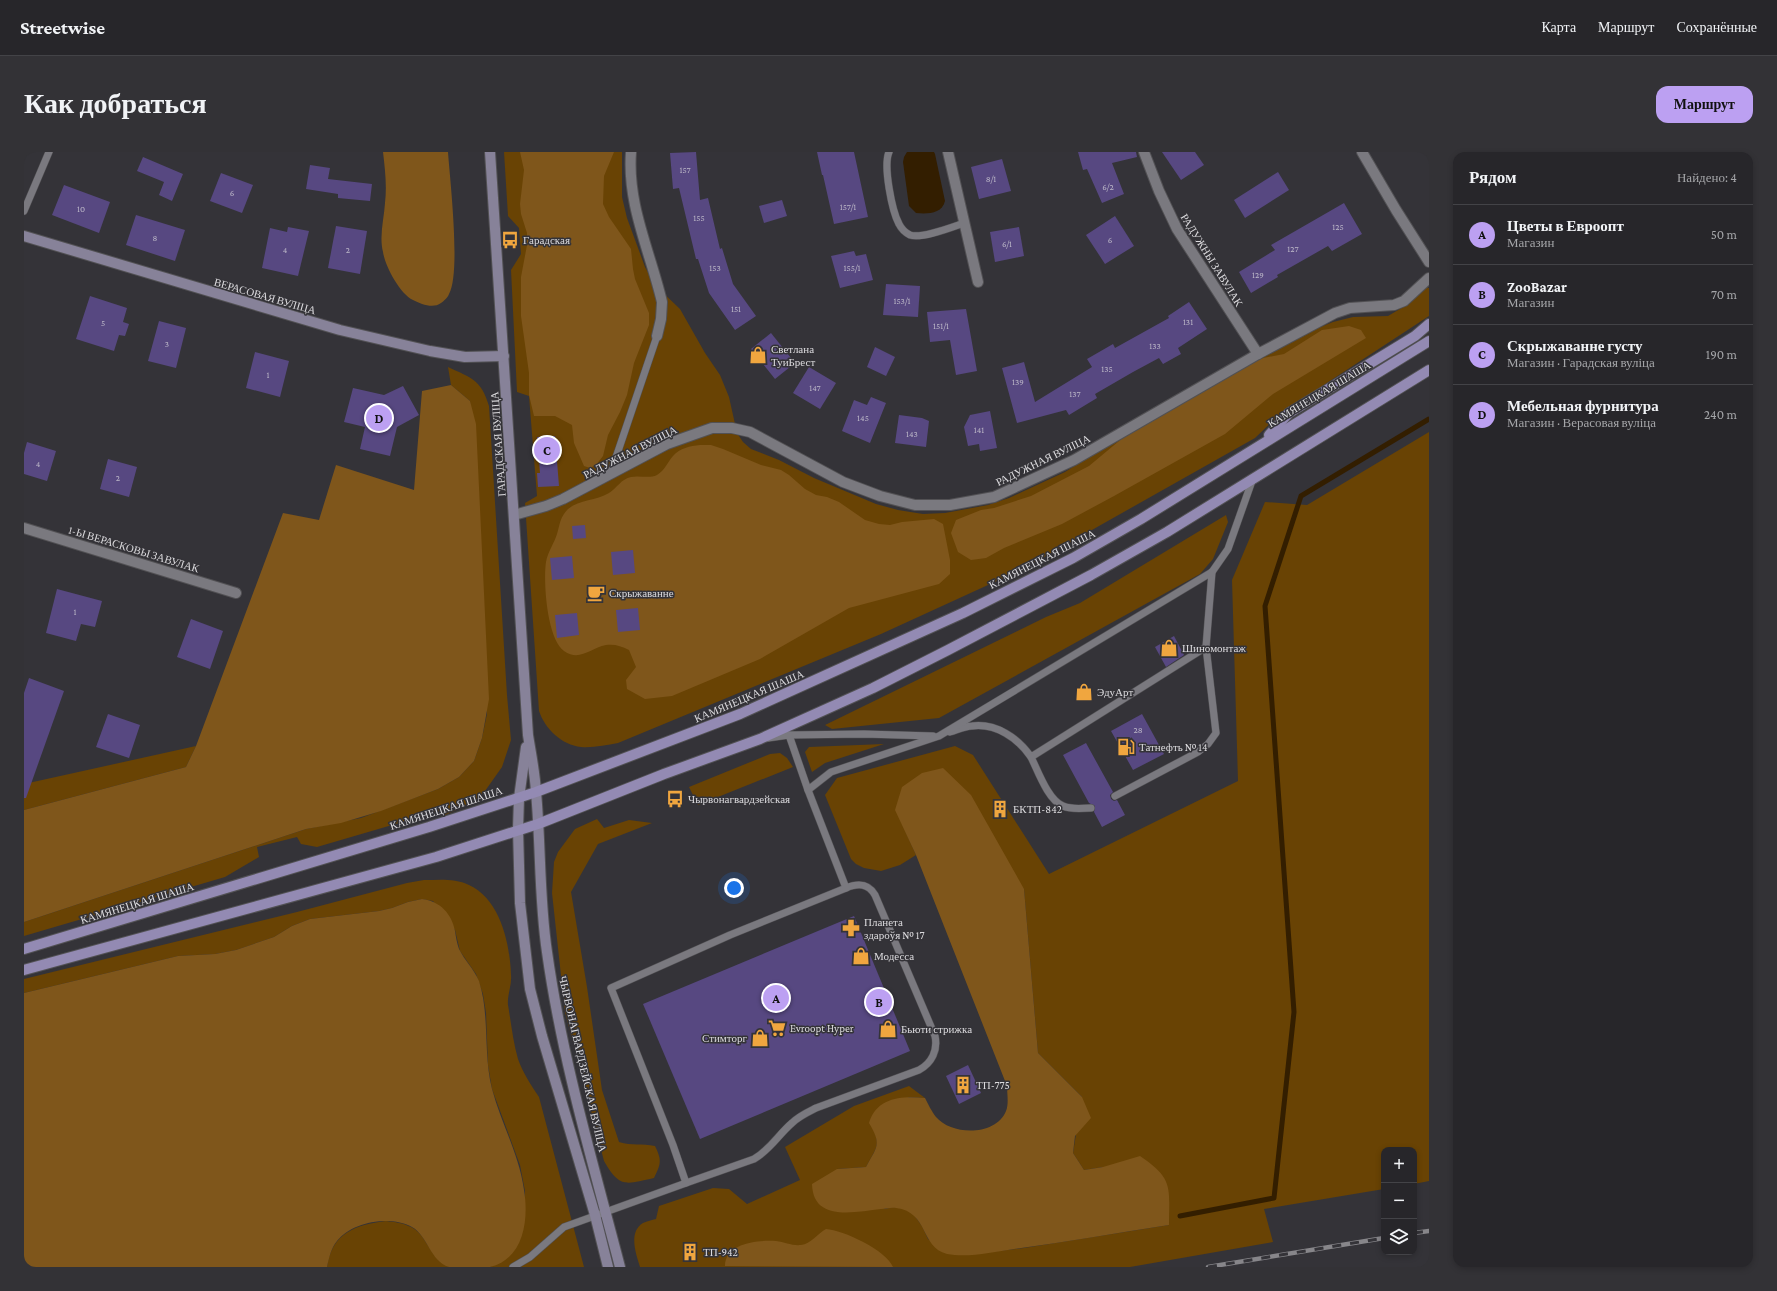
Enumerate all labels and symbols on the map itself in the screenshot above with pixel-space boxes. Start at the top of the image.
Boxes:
house number: 157 [679,165,691,175]
house number: 8/1 [986,174,996,184]
house number: 6/2 [1102,182,1114,192]
house number: 6 [230,188,235,198]
house number: 157/1 [840,202,856,212]
house number: 10 [77,204,85,214]
street label: РАДУЖНЫ ЗАВУЛАК [1179,212,1246,309]
house number: 155 [693,213,705,223]
house number: 125 [1332,222,1344,232]
bus stop icon: Гарадская [500,230,520,250]
house number: 8 [153,233,158,243]
place label: Гарадская [523,234,570,246]
house number: 6 [1108,235,1113,245]
house number: 6/1 [1002,239,1012,249]
house number: 127 [1287,244,1299,254]
house number: 4 [283,245,288,255]
house number: 2 [346,245,350,255]
house number: 153 [709,263,721,273]
house number: 155/1 [844,263,861,273]
house number: 129 [1252,270,1264,280]
street label: ВЕРАСОВАЯ ВУЛІЦА [213,276,317,316]
house number: 153/1 [894,296,910,306]
house number: 151 [731,304,741,314]
house number: 131 [1183,317,1193,327]
house number: 5 [101,318,105,328]
house number: 151/1 [933,321,949,331]
house number: 3 [165,339,169,349]
house number: 133 [1149,341,1161,351]
place label: Светлана ТуиБрест [771,343,815,368]
shop icon: Светлана ТуиБрест [748,345,768,365]
street label: КАМЯНЕЦКАЯ ШАША [1265,359,1373,429]
house number: 135 [1101,364,1113,374]
house number: 1 [267,370,270,380]
house number: 139 [1012,377,1024,387]
house number: 147 [809,383,821,393]
house number: 137 [1069,389,1081,399]
street label: ГАРАДСКАЯ ВУЛІЦА [488,391,508,497]
pin: D [366,403,392,433]
house number: 145 [857,413,869,423]
street label: РАДУЖНАЯ ВУЛІЦА [581,423,679,481]
house number: 141 [974,425,984,435]
house number: 143 [906,429,918,439]
street label: РАДУЖНАЯ ВУЛІЦА [994,432,1092,488]
pin: C [534,435,560,465]
house number: 4 [36,459,41,469]
house number: 2 [116,473,120,483]
street label: 1-Ы ВЕРАСКОВЫ ЗАВУЛАК [67,523,201,575]
street label: КАМЯНЕЦКАЯ ШАША [987,527,1097,591]
cafe icon: Скрыжаванне [586,583,606,603]
place label: Скрыжаванне [609,587,674,599]
house number: 1 [74,607,77,617]
shop icon: Шиномонтаж [1159,638,1179,658]
place label: Шиномонтаж [1182,642,1246,654]
street label: КАМЯНЕЦКАЯ ШАША [692,667,806,725]
shop icon: ЭдуАрт [1074,682,1094,702]
place label: ЭдуАрт [1097,686,1133,698]
house number: 28 [1133,725,1143,735]
fuel station icon: Татнефть № 14 [1116,737,1136,757]
place label: Татнефть № 14 [1139,741,1208,753]
street label: КАМЯНЕЦКАЯ ШАША [388,784,504,832]
bus stop icon: Чырвонагвардзейская [665,789,685,809]
place label: Чырвонагвардзейская [688,793,790,805]
building icon: БКТП-842 [990,799,1010,819]
place label: БКТП-842 [1013,803,1062,815]
your location [724,878,744,898]
street label: КАМЯНЕЦКАЯ ШАША [79,880,195,926]
place label: Планета здароўя № 17 [864,916,925,941]
pharmacy icon: Планета здароўя № 17 [841,918,861,938]
shop icon: Модесса [851,946,871,966]
place label: Модесса [874,950,914,962]
street label: ЧЫРВОНАГВАРДЗЕЙСКАЯ ВУЛІЦА [557,975,609,1153]
pin: A [763,983,789,1013]
pin: B [866,987,892,1017]
supermarket icon: Evroopt Hyper [767,1018,787,1038]
shop icon: Бьюти стрижка [878,1019,898,1039]
place label: Evroopt Hyper [790,1022,854,1035]
place label: Бьюти стрижка [901,1023,972,1035]
shop icon: Стимторг [750,1028,770,1048]
place label: Стимторг [702,1032,747,1044]
building icon: ТП-775 [953,1075,973,1095]
place label: ТП-775 [976,1079,1010,1091]
building icon: ТП-942 [680,1242,700,1262]
place label: ТП-942 [703,1246,738,1258]

